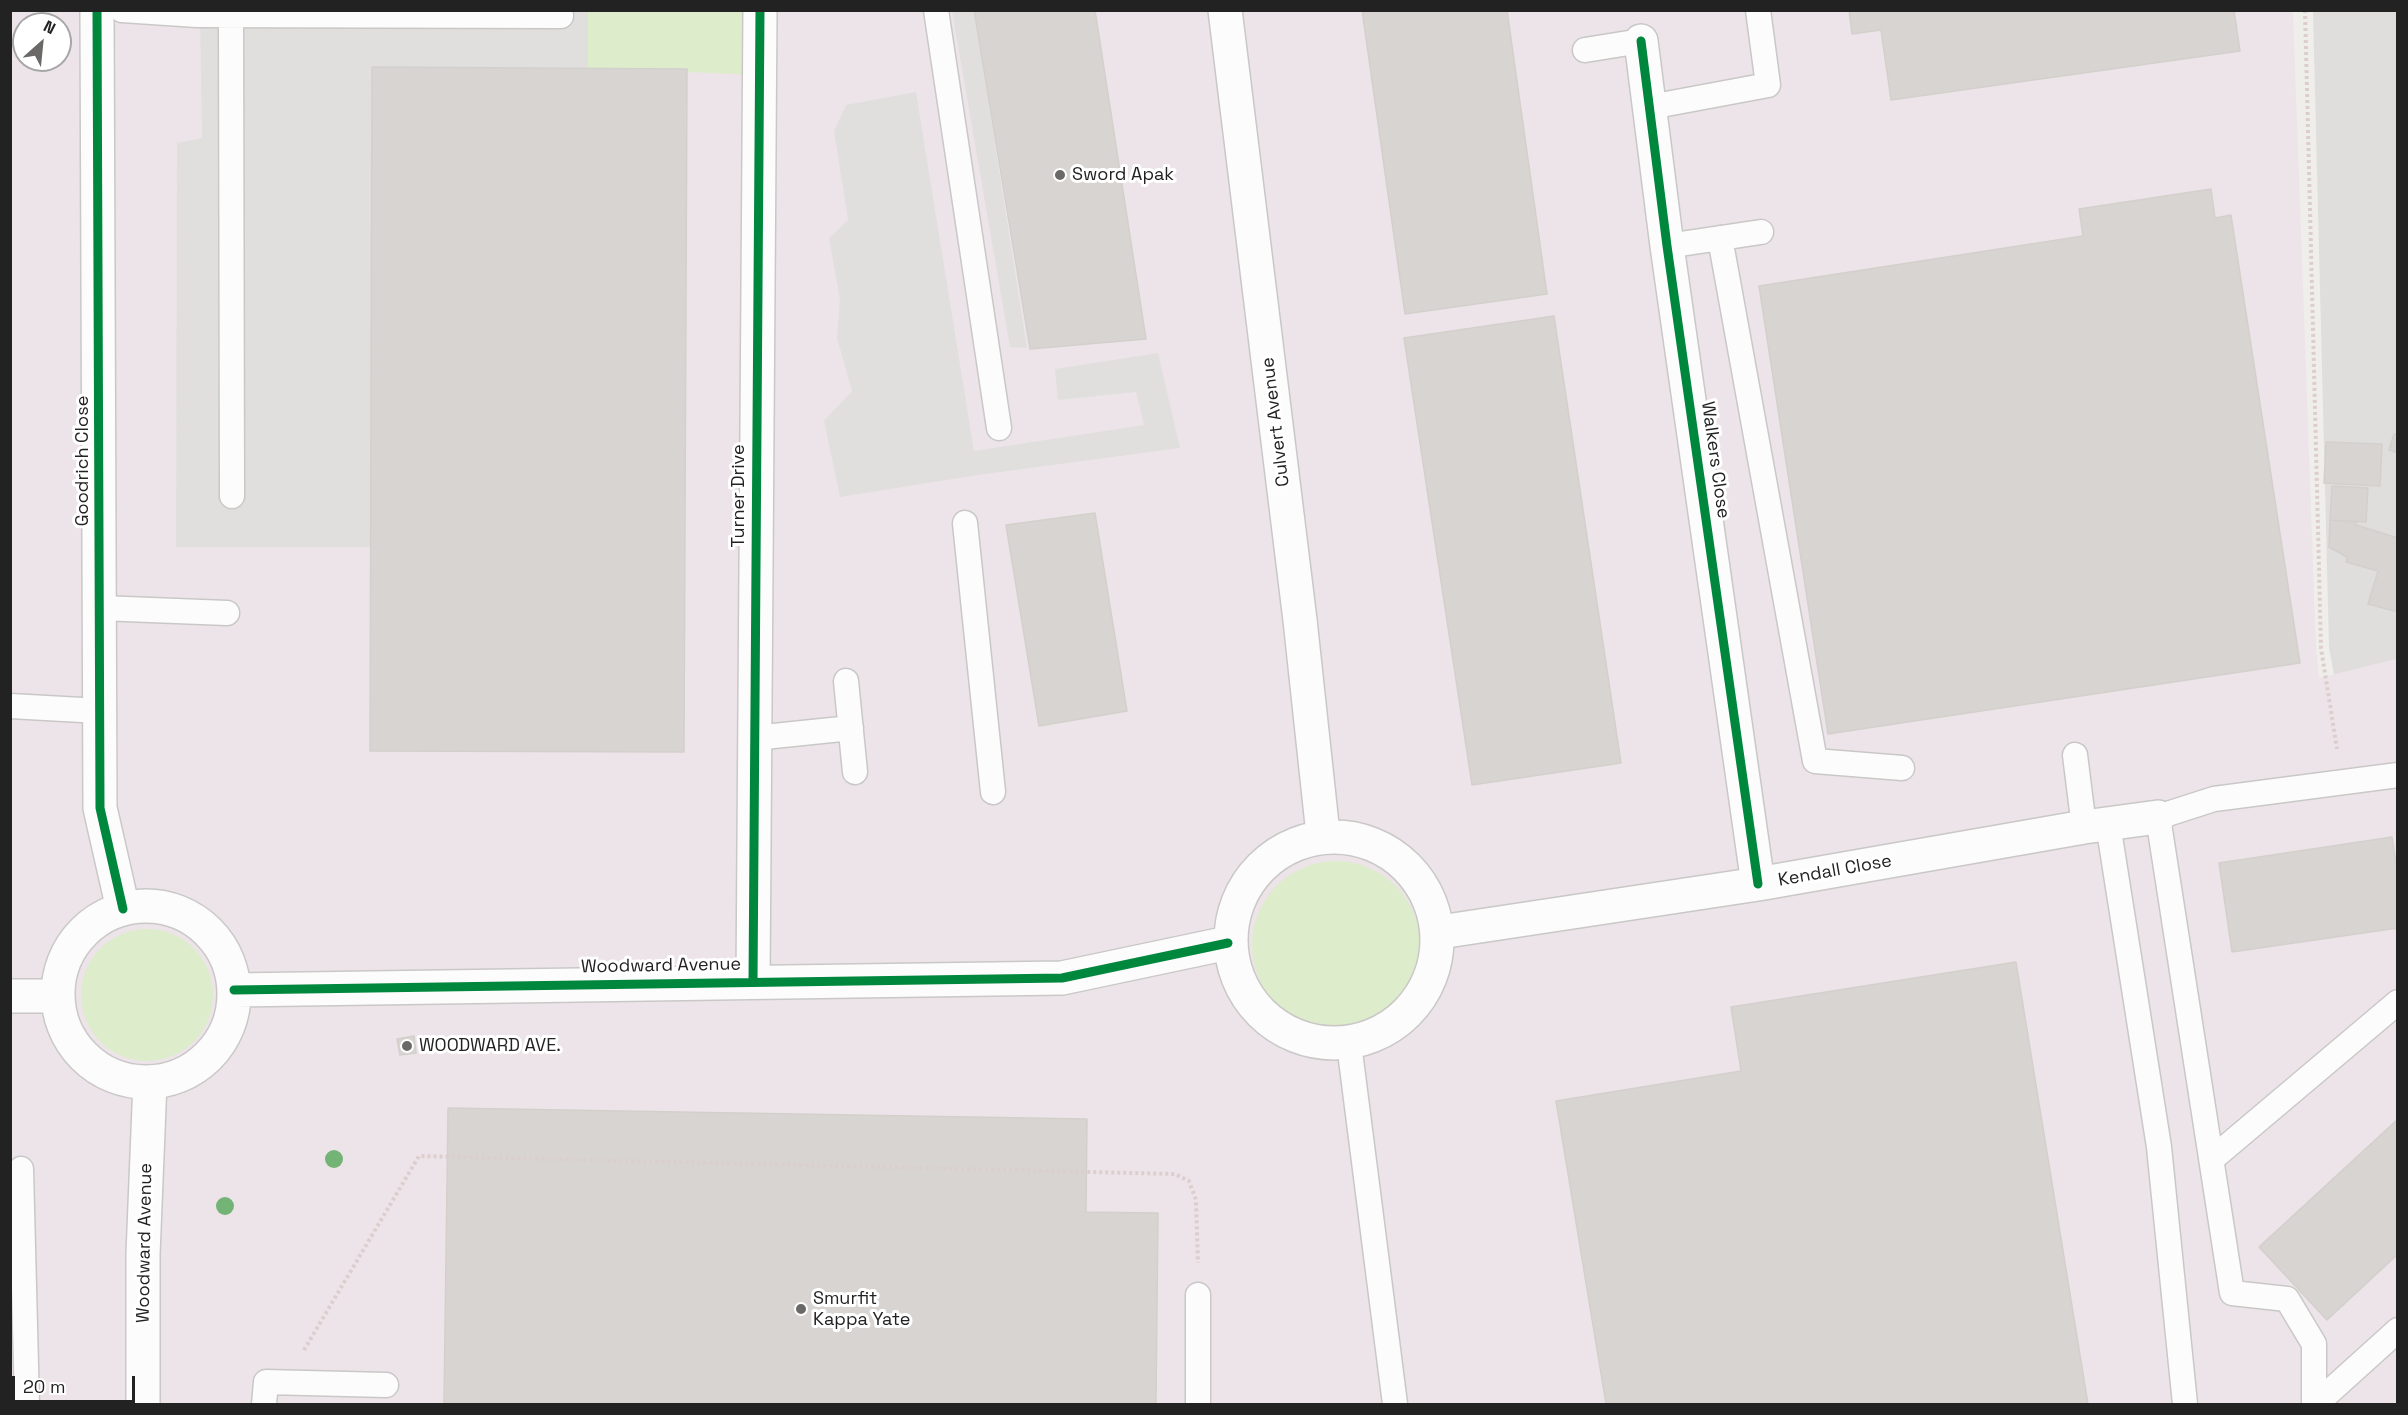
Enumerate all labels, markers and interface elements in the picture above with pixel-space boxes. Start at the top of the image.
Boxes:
north arrow [12,12,72,72]
text: N [40,16,59,39]
place label: Sword Apak [1072,164,1174,186]
marker: Sword Apak [1053,168,1067,182]
street label: Culvert Avenue [1257,356,1295,488]
street label: Goodrich Close [72,396,94,526]
street label: Walkers Close [1696,400,1734,520]
street label: Turner Drive [728,444,750,548]
street label: Kendall Close [1777,850,1893,892]
street label: Woodward Avenue [581,954,741,978]
place label: WOODWARD AVE. [419,1035,561,1057]
marker: WOODWARD AVE. [400,1039,414,1053]
street label: Woodward Avenue [133,1163,157,1323]
place label: Smurfit Kappa Yate [813,1288,910,1330]
marker: Smurfit Kappa Yate [794,1302,808,1316]
scale bar [15,1364,138,1402]
text: 20 m [23,1375,66,1398]

